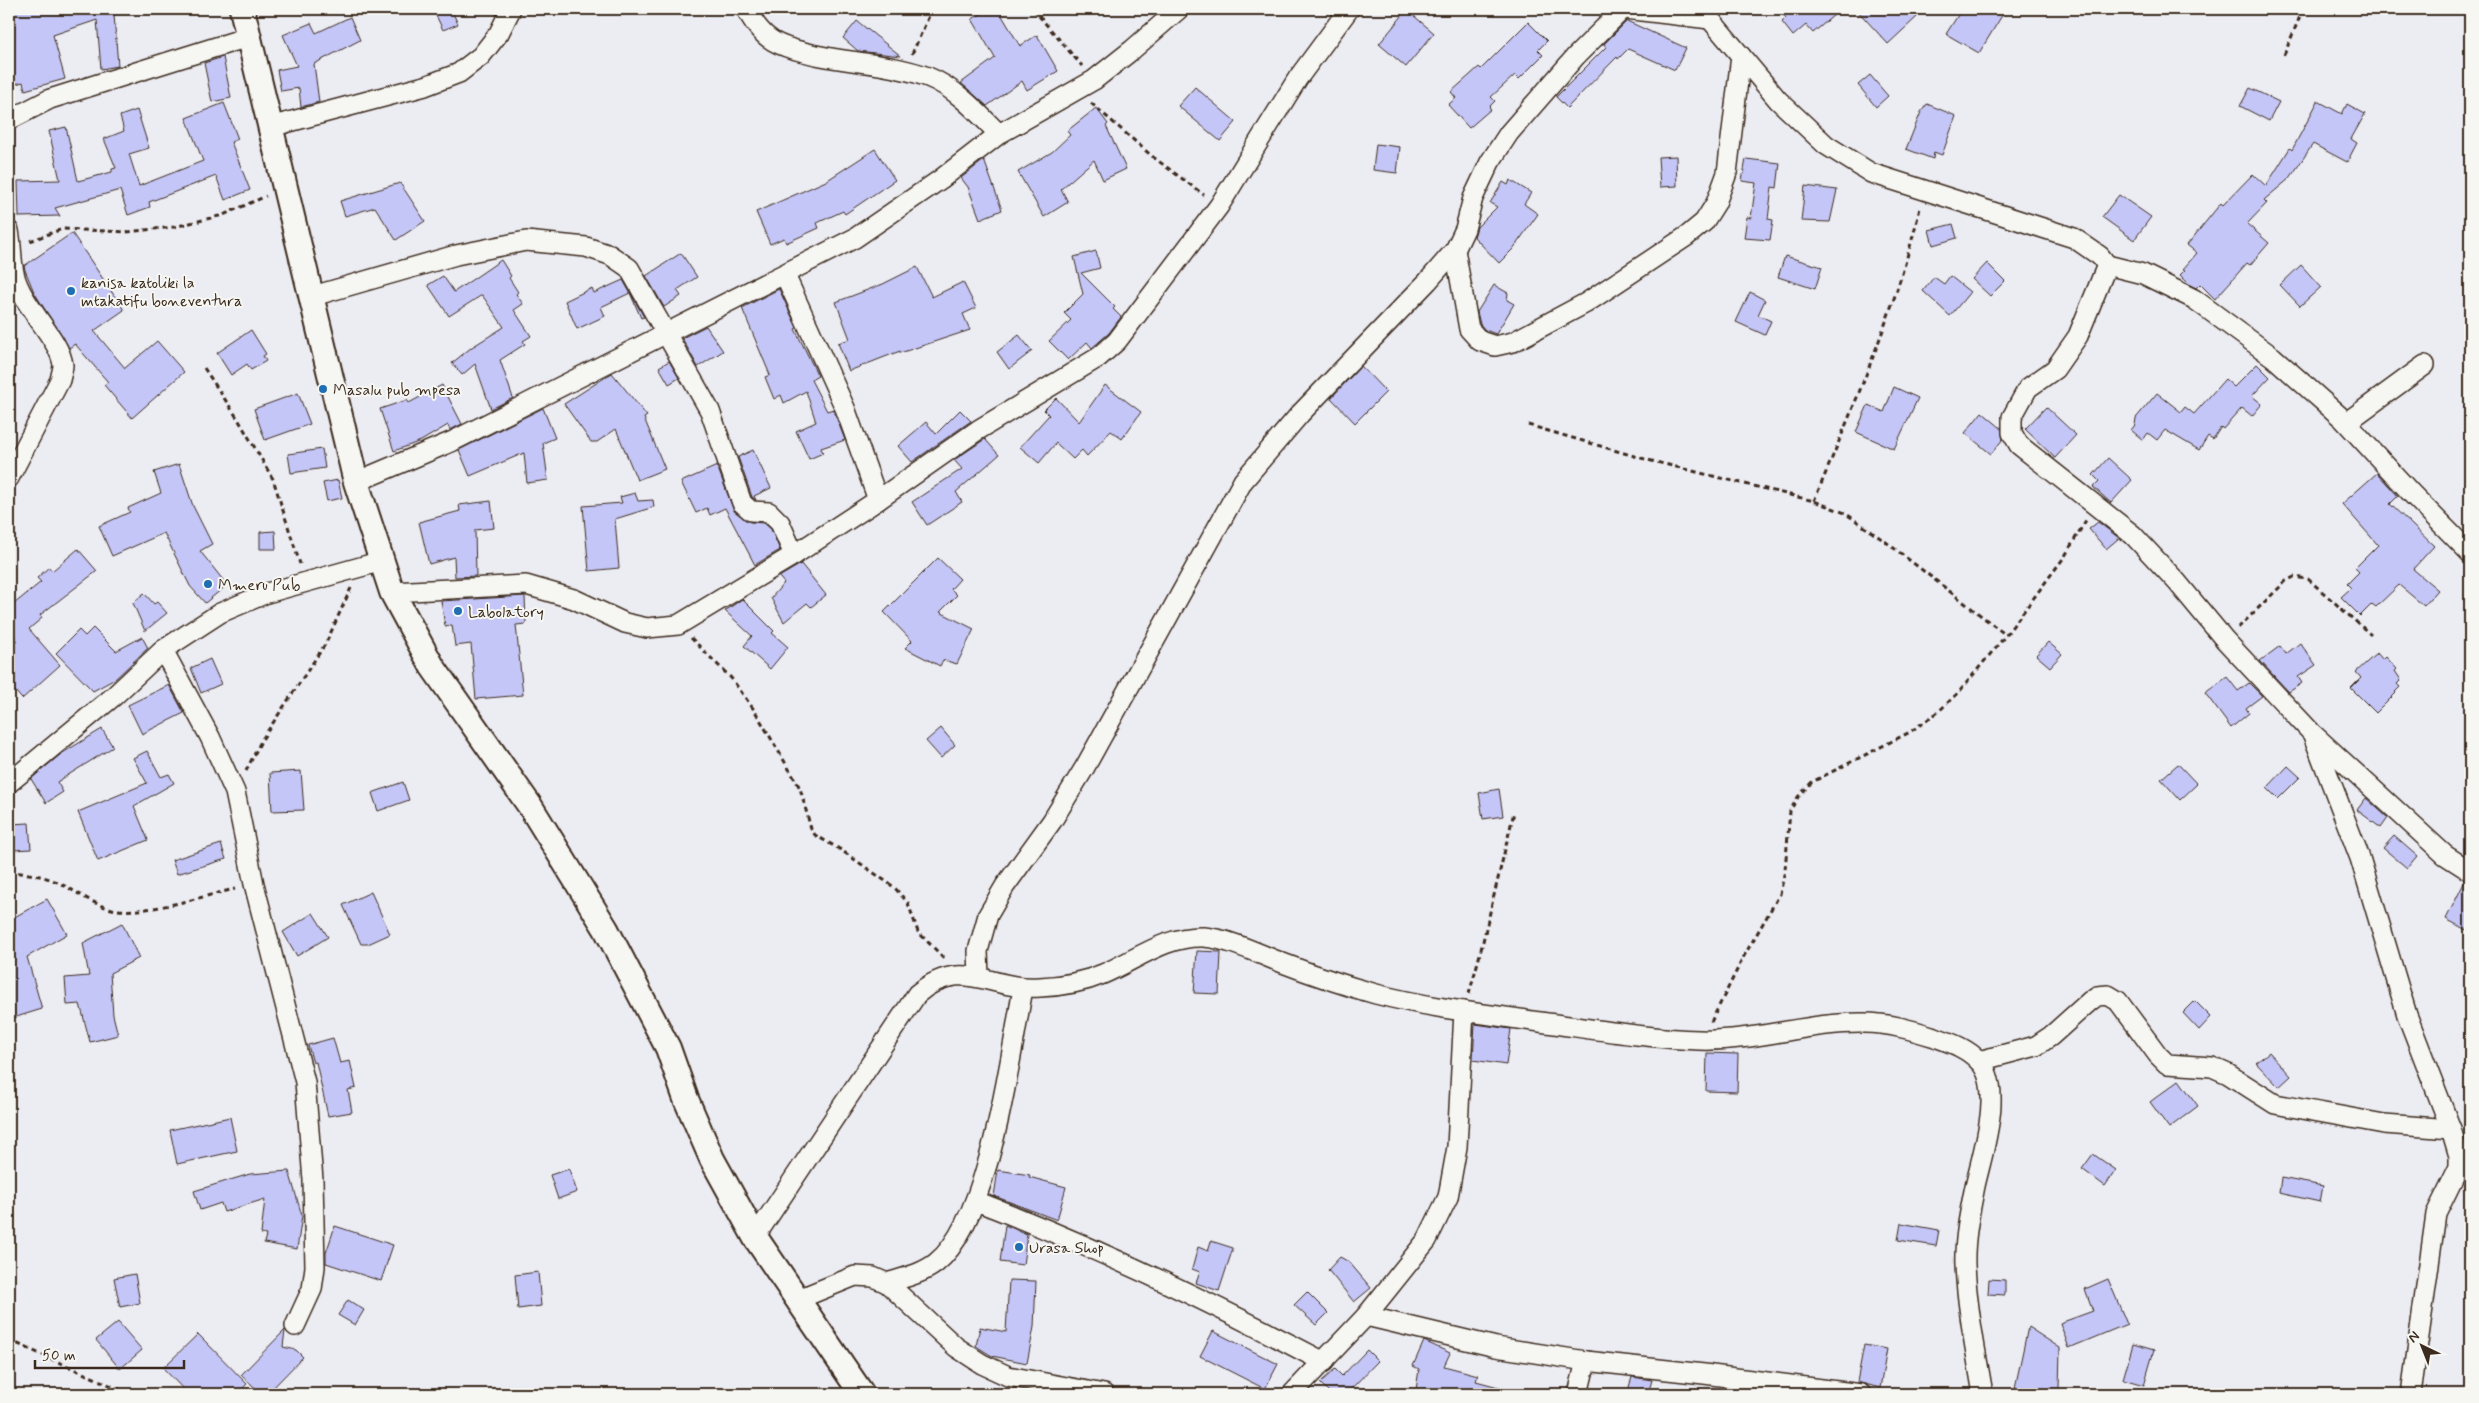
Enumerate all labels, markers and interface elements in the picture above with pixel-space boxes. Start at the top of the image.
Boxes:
place label: kanisa katoliki la mtakatifu boneventura [81,273,242,312]
marker: kanisa katoliki la mtakatifu boneventura [65,285,77,297]
place label: Masalu pub mpesa [333,380,461,401]
marker: Masalu pub mpesa [317,383,329,395]
place label: Mmeru Pub [218,575,300,596]
marker: Mmeru Pub [202,578,214,590]
place label: Labolatory [468,602,544,623]
marker: Labolatory [452,605,464,617]
place label: Urasa Shop [1029,1238,1104,1259]
marker: Urasa Shop [1013,1241,1025,1253]
north arrow [2396,1320,2446,1370]
text: N [2404,1327,2423,1347]
scale bar [35,1338,184,1370]
text: 50 m [42,1346,76,1366]

